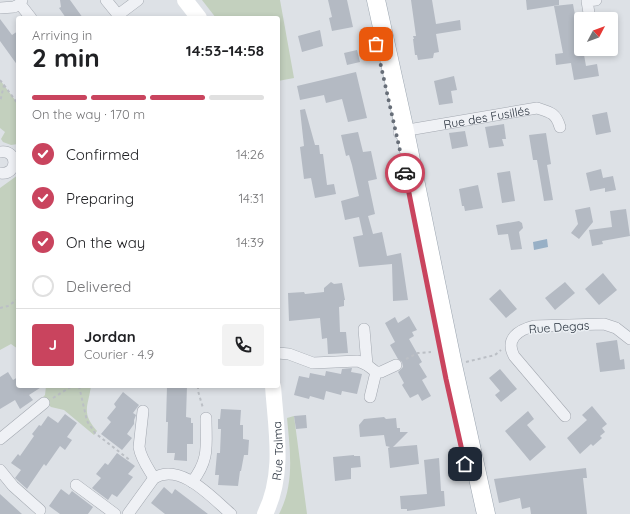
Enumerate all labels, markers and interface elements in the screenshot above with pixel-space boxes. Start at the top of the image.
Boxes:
north arrow [574,12,618,56]
map controls [574,12,618,56]
text: Arriving in [32,27,92,43]
pin [359,27,393,61]
icon: bag [365,33,387,55]
text: 2 min [32,41,100,74]
text: 14:53–14:58 [186,41,264,60]
street label: Rue des Fusillés [442,102,531,131]
text: On the way · 170 m [32,106,145,122]
icon: check [32,143,54,165]
text: Confirmed [66,145,139,164]
text: 14:26 [236,146,264,162]
courier [385,153,425,193]
icon: car [394,162,416,184]
icon: check [32,187,54,209]
text: Preparing [66,189,134,208]
text: 14:31 [238,190,264,206]
icon: check [32,231,54,253]
text: On the way [66,233,145,252]
text: 14:39 [236,234,264,250]
text: Delivered [66,277,131,296]
street label: Rue Degas [528,317,590,337]
button: phone [222,324,264,366]
text: Jordan [84,327,136,346]
text: J [49,335,57,354]
text: Courier · 4.9 [84,346,154,362]
street label: Rue Talma [268,421,285,481]
pin [448,447,482,481]
icon: home [454,453,476,475]

